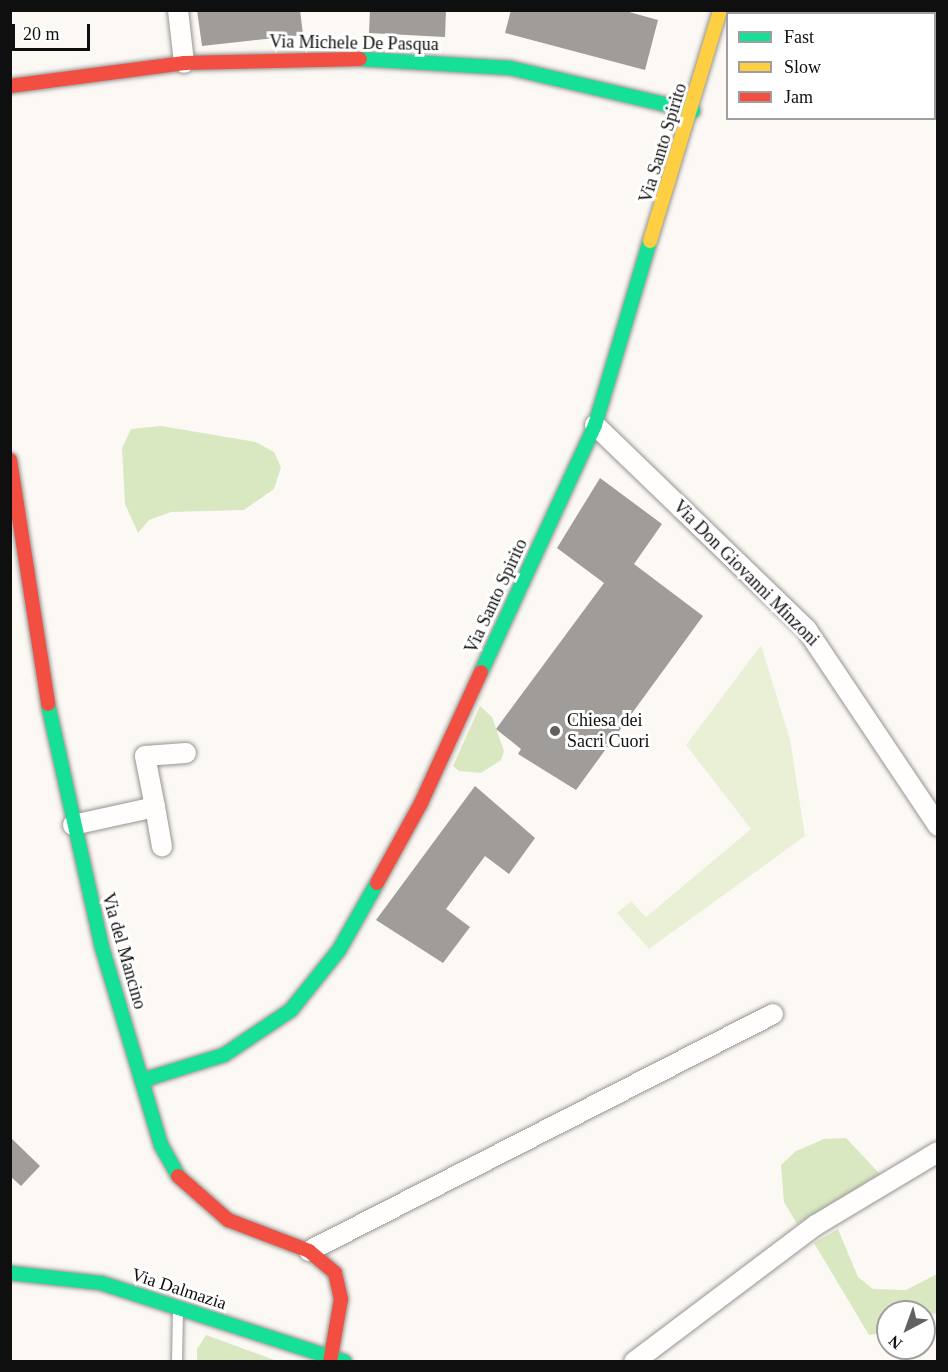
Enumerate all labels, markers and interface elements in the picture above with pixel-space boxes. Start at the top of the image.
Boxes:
scale bar [15,12,93,50]
legend [726,12,936,120]
text: 20 m [23,24,60,44]
text: Fast [784,27,814,47]
street label: Via Michele De Pasqua [269,31,439,55]
text: Slow [784,57,821,77]
street label: Via Santo Spirito [635,81,691,205]
text: Jam [784,87,813,107]
street label: Via Don Giovanni Minzoni [669,496,823,650]
street label: Via Santo Spirito [460,535,532,657]
place label: Chiesa dei Sacri Cuori [567,710,649,752]
marker: Chiesa dei Sacri Cuori [548,724,562,738]
street label: Via del Mancino [97,890,151,1012]
street label: Via Dalmazia [129,1264,229,1314]
north arrow [876,1300,936,1360]
text: N [885,1332,905,1353]

